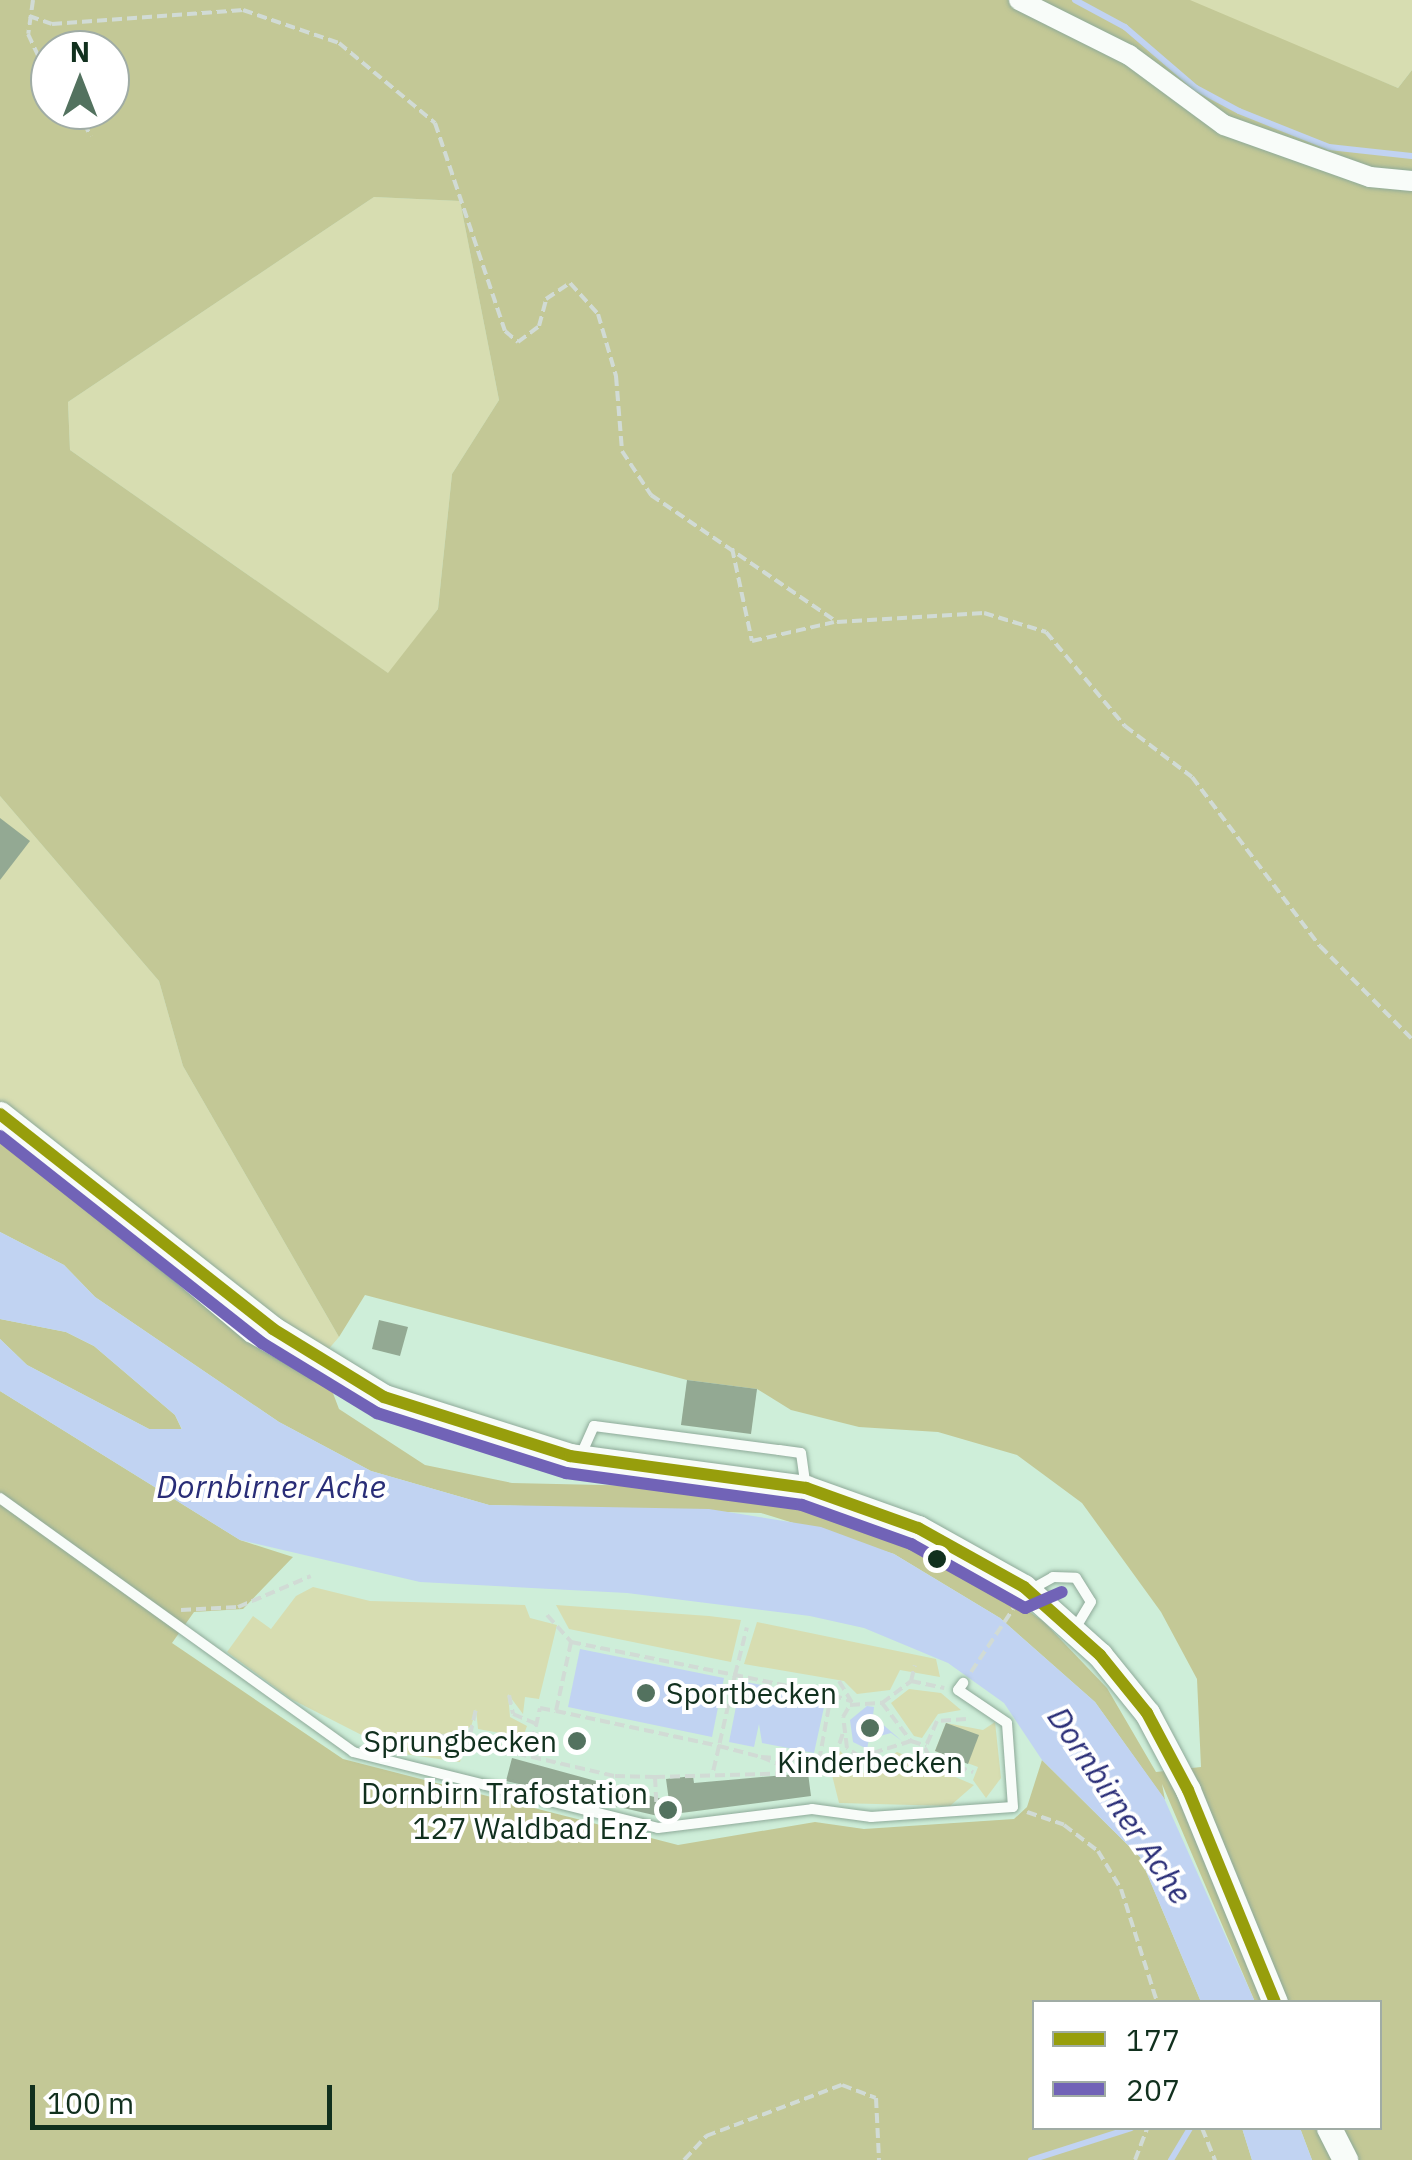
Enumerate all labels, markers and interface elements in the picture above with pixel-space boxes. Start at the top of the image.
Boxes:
north arrow [30,30,130,130]
text: N [70,33,90,70]
water label: Dornbirner Ache [156,1467,386,1505]
unlabelled marker [927,1549,947,1569]
place label: Sportbecken [666,1675,837,1711]
marker: Sportbecken [635,1682,657,1704]
water label: Dornbirner Ache [1040,1699,1200,1911]
marker: Kinderbecken [859,1717,881,1739]
place label: Sprungbecken [363,1723,557,1759]
marker: Sprungbecken [566,1730,588,1752]
place label: Kinderbecken [777,1744,963,1780]
place label: Dornbirn Trafostation 127 Waldbad Enz [361,1775,648,1846]
marker: Dornbirn Trafostation 127 Waldbad Enz [657,1799,679,1821]
legend [1032,2000,1382,2130]
text: 177 [1126,2020,1180,2059]
scale bar [35,2065,338,2127]
text: 207 [1126,2070,1180,2109]
text: 100 m [47,2083,134,2122]

